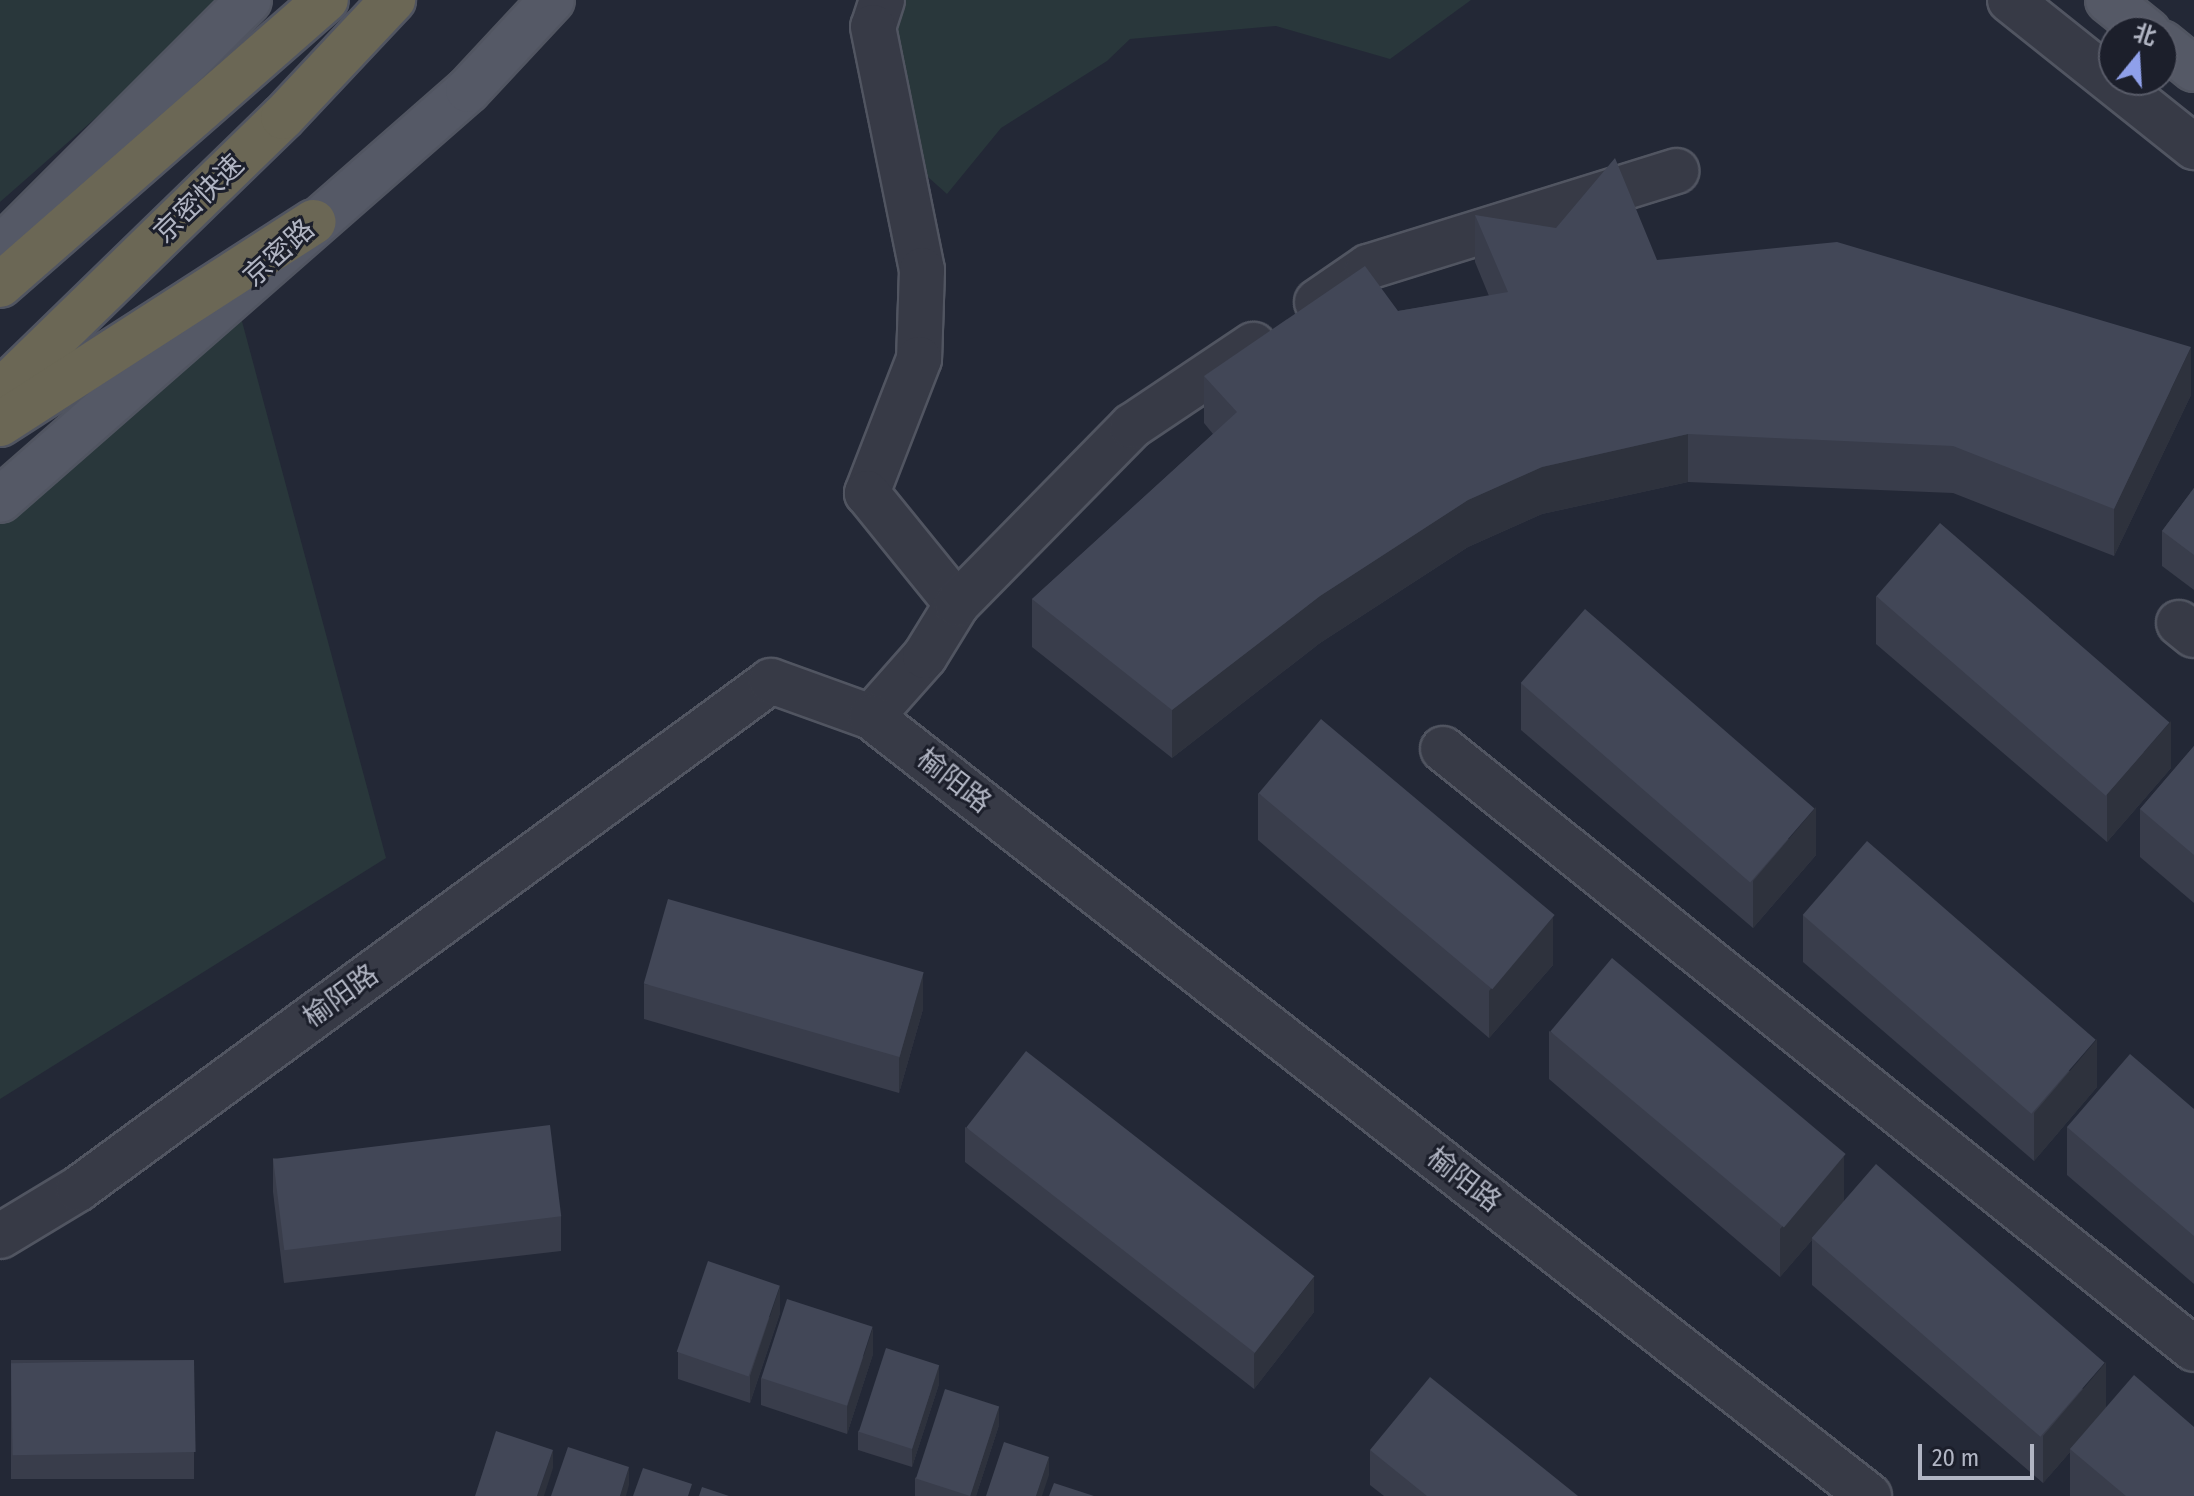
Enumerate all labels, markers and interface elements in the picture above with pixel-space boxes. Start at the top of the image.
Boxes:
north arrow [2098,16,2178,96]
text: 北 [2130,18,2160,51]
street label: 京密快速 [147,148,251,250]
street label: 京密路 [237,212,321,294]
street label: 榆阳路 [911,742,997,820]
street label: 榆阳路 [297,958,385,1034]
street label: 榆阳路 [1421,1141,1507,1219]
scale bar [1922,1428,2038,1478]
text: 20 m [1932,1444,1979,1472]

